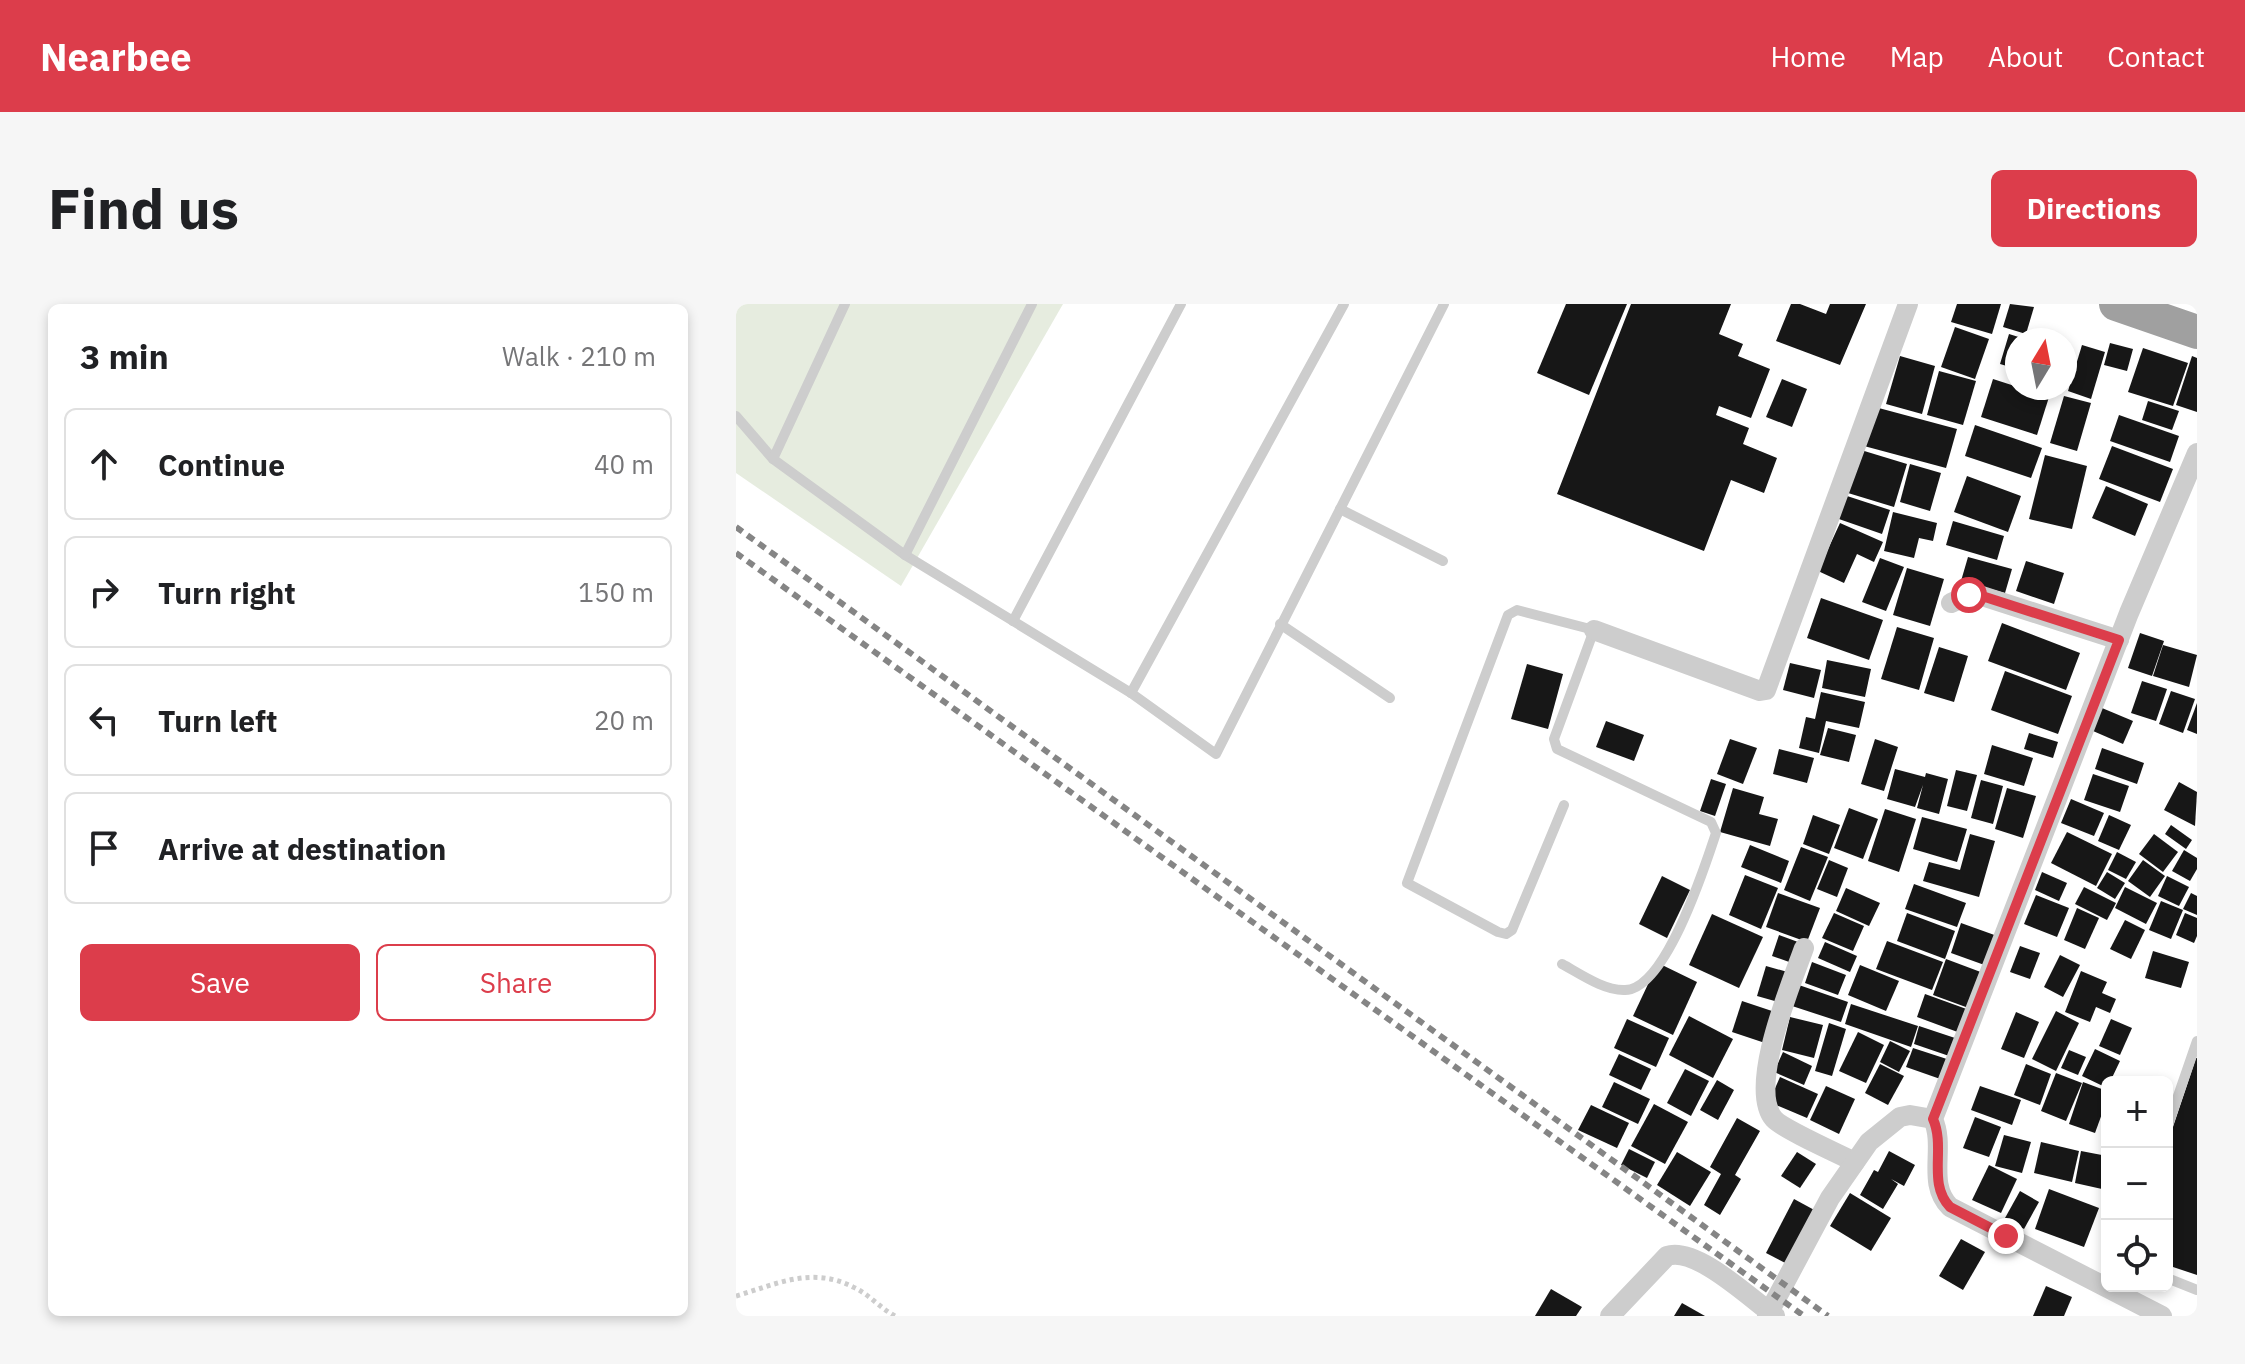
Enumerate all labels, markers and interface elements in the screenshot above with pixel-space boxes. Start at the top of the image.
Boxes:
text: Nearbee [40,32,192,81]
text: Home [1770,38,1846,75]
text: Map [1890,38,1944,75]
text: About [1988,38,2063,75]
text: Contact [2107,38,2205,75]
button: Directions [1991,170,2197,247]
text: Find us [48,172,239,244]
north arrow [2005,328,2077,400]
text: 3 min [80,334,169,378]
text: Walk · 210 m [502,339,656,373]
icon: ahead [82,442,126,486]
text: Continue [158,445,285,484]
text: 40 m [594,447,654,481]
icon: right [82,570,126,614]
text: Turn right [158,573,296,612]
text: 150 m [578,575,654,609]
route start [1951,577,1987,613]
icon: left [82,698,126,742]
text: Turn left [158,701,277,740]
text: 20 m [594,703,654,737]
icon: arrive [82,826,126,870]
text: Arrive at destination [158,829,446,868]
button: Save [80,944,360,1021]
button: Share [376,944,656,1021]
map controls [2101,1076,2173,1292]
button: + [2101,1076,2173,1148]
button: − [2101,1148,2173,1220]
route end [1988,1218,2024,1254]
button: locate [2101,1220,2173,1292]

